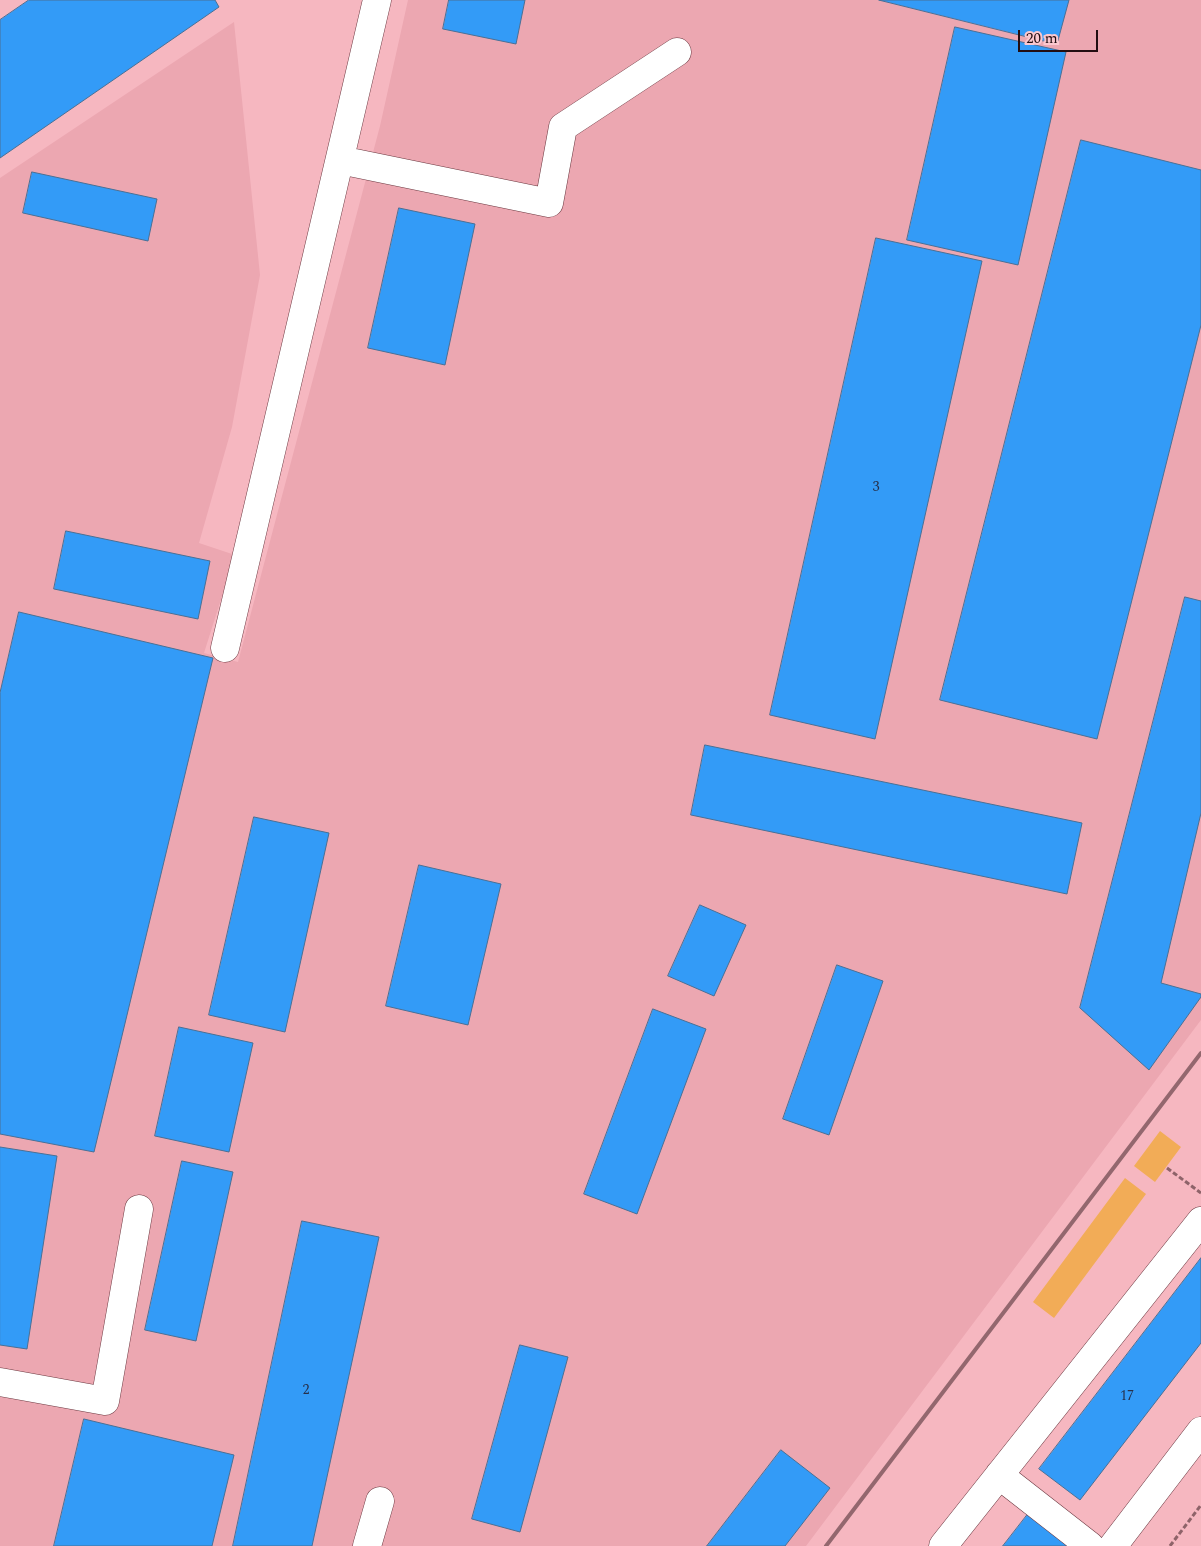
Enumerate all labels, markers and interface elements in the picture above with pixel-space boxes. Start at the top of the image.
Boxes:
scale bar [1021,20,1101,52]
text: 20 m [1026,27,1058,50]
house number: 3 [873,480,879,496]
house number: 2 [303,1383,309,1399]
house number: 17 [1120,1389,1134,1405]

